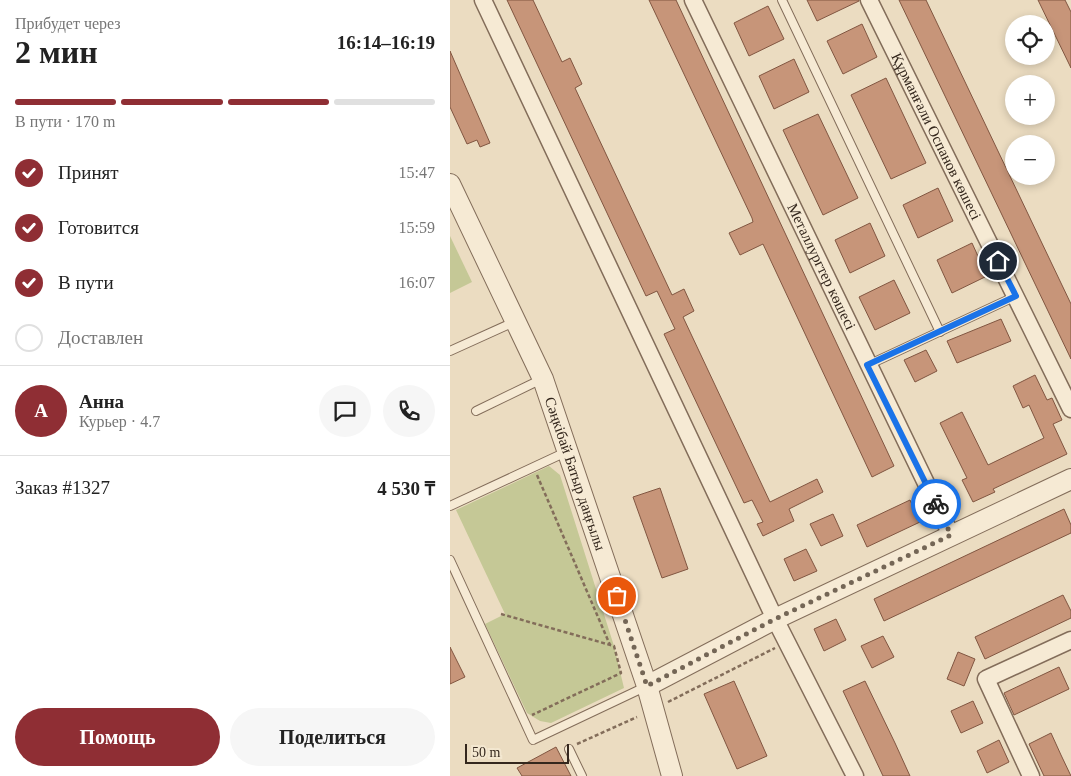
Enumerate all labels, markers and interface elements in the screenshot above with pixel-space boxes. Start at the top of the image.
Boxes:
text: Прибудет через [15,15,121,32]
map controls [1005,15,1055,185]
button: locate [1005,15,1055,65]
text: 16:14–16:19 [337,32,435,53]
text: 2 мин [15,34,98,70]
street label: Құрманғали Оспанов көшесі [888,50,984,222]
button: + [1005,75,1055,125]
text: В пути · 170 m [15,113,116,130]
button: − [1005,135,1055,185]
icon: check [15,159,43,187]
text: Принят [58,162,119,183]
text: 15:47 [399,164,435,181]
street label: Металлургтер көшесі [784,201,859,332]
icon: check [15,214,43,242]
text: Готовится [58,217,139,238]
text: 15:59 [399,219,435,236]
pin [977,240,1019,282]
icon: home [984,247,1012,275]
icon: check [15,269,43,297]
text: В пути [58,272,114,293]
text: 16:07 [399,274,435,291]
text: Доставлен [58,327,143,348]
button: chat [319,385,371,437]
button: phone [383,385,435,437]
text: Анна [79,391,124,412]
street label: Сәңкібай Батыр даңғылы [542,395,609,553]
text: А [34,400,48,421]
text: Курьер · 4.7 [79,413,160,430]
text: Заказ #1327 [15,477,110,498]
text: 4 530 ₸ [377,478,435,499]
courier [911,479,961,529]
icon: bike [922,490,950,518]
pin [596,575,638,617]
icon: bag [603,582,631,610]
button: Помощь [15,708,220,766]
button: Поделиться [230,708,435,766]
scale bar [465,741,569,764]
text: 50 m [472,745,500,760]

